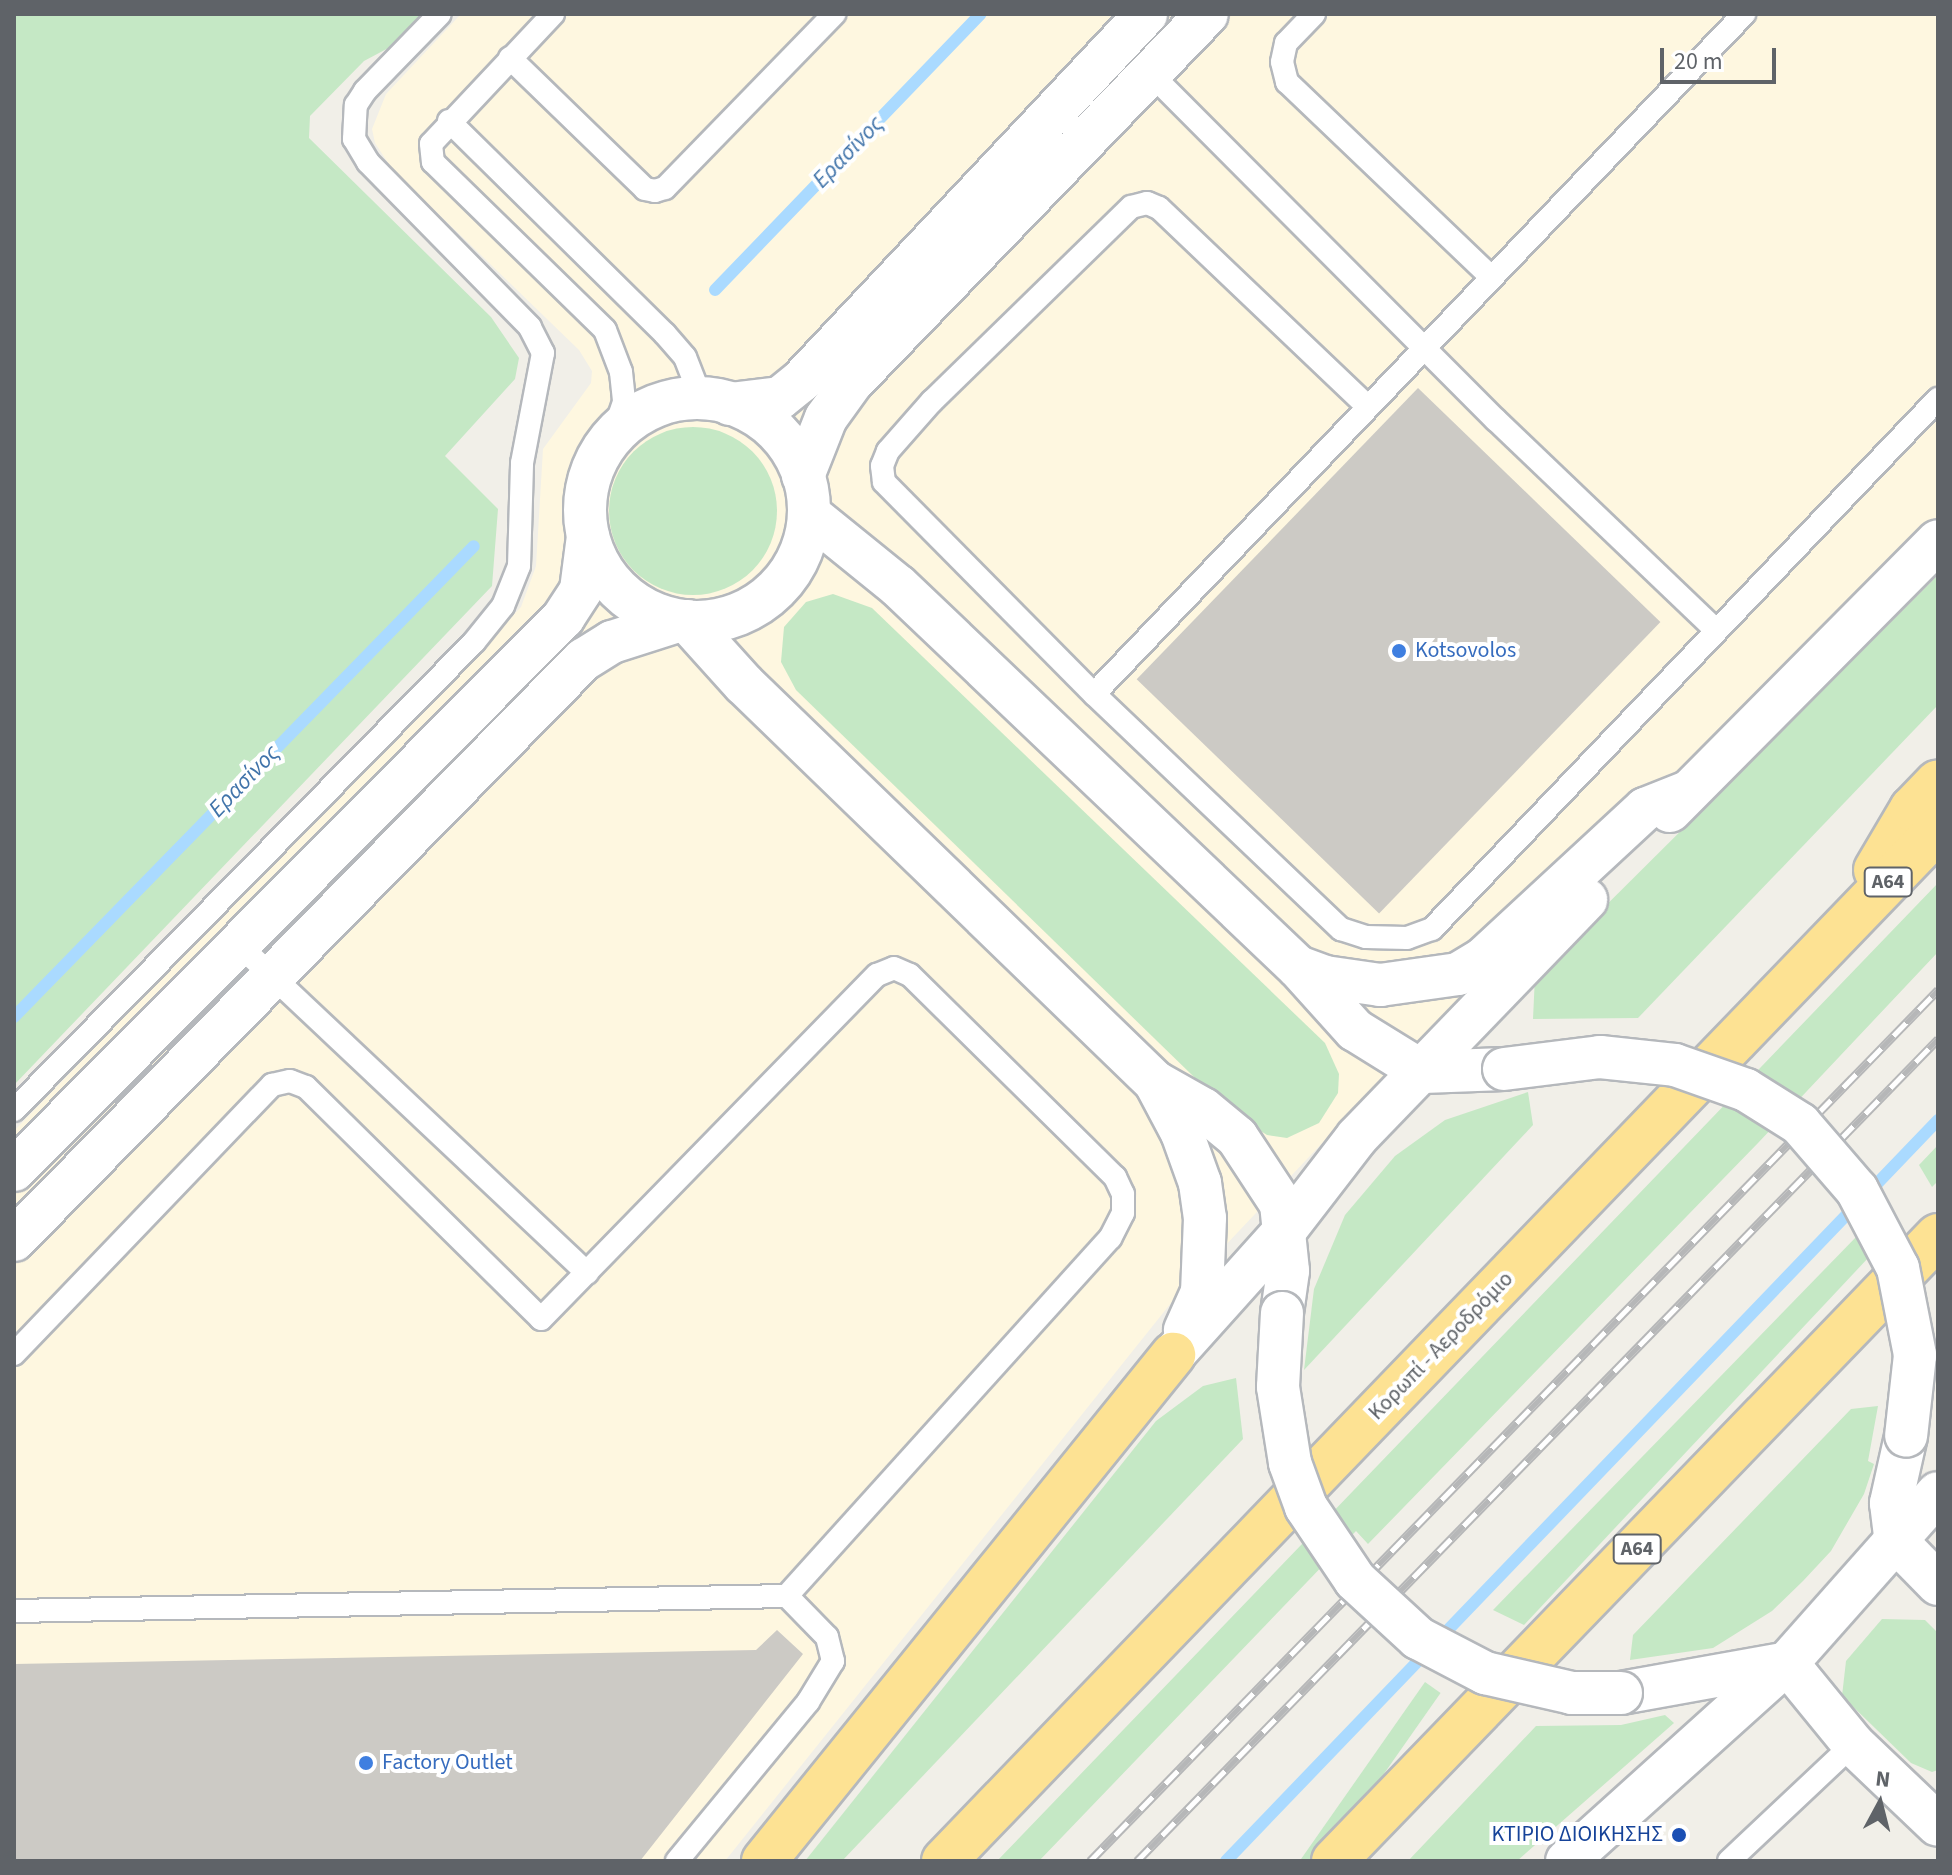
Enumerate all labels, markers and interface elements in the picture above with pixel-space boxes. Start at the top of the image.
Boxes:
scale bar [1664,32,1780,82]
text: 20 m [1674,44,1723,79]
water label: Ερασίνος [807,110,889,194]
place label: Kotsovolos [1415,638,1516,664]
marker: Kotsovolos [1390,642,1408,660]
water label: Ερασίνος [203,739,285,823]
road number: Α64 [1862,866,1914,898]
street label: Κορωπί - Αεροδρόμιο [1363,1266,1519,1426]
road number: Α64 [1611,1533,1663,1565]
place label: Factory Outlet [382,1750,513,1776]
marker: Factory Outlet [357,1754,375,1772]
text: N [1874,1762,1892,1796]
north arrow [1840,1763,1920,1843]
place label: ΚΤΙΡΙΟ ΔΙΟΙΚΗΣΗΣ [1492,1822,1663,1848]
marker: ΚΤΙΡΙΟ ΔΙΟΙΚΗΣΗΣ [1670,1826,1688,1844]

